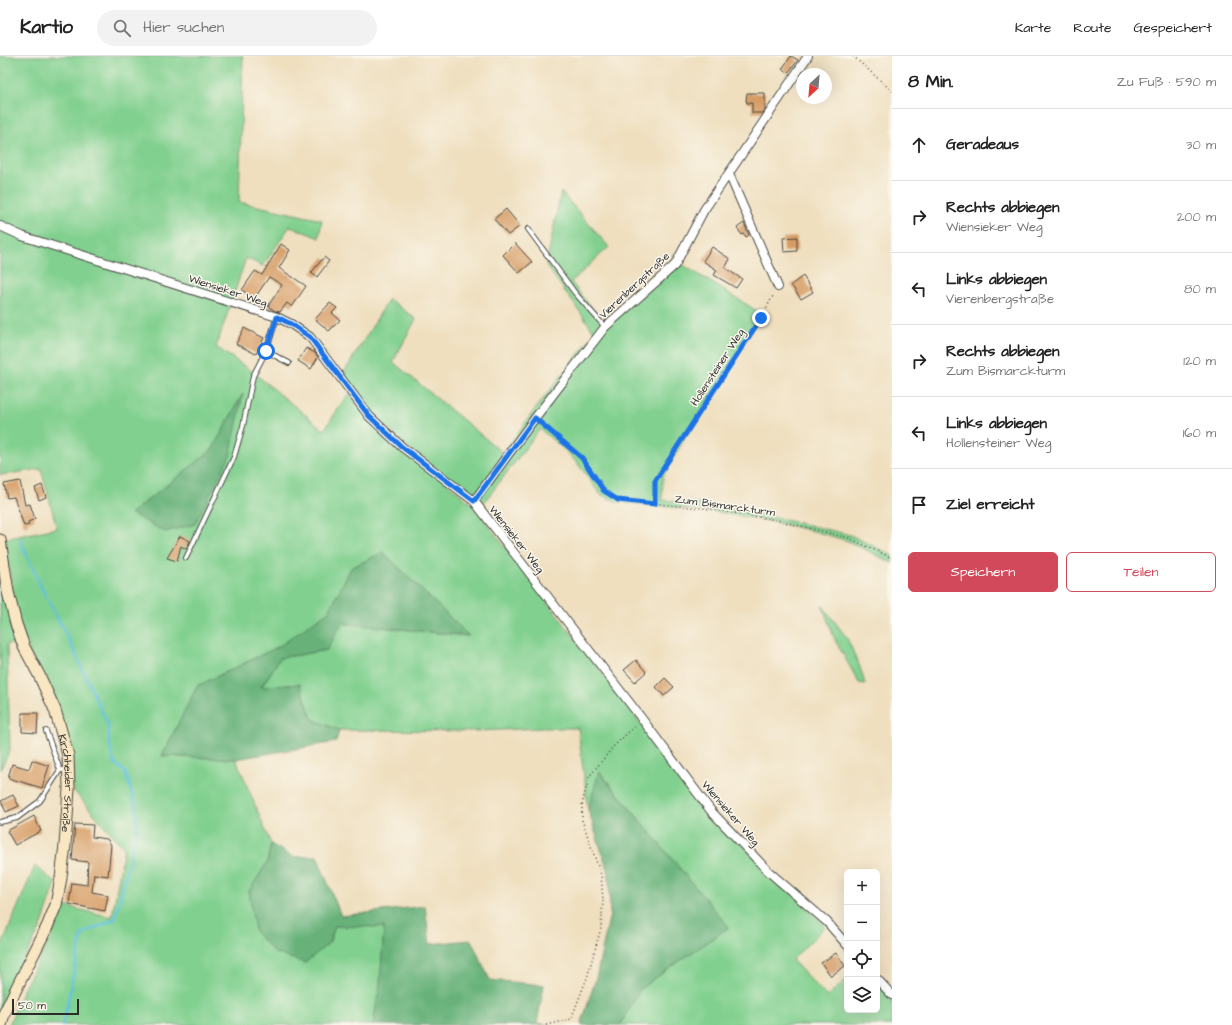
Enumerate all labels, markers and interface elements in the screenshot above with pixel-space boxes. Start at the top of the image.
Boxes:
search box [97,10,377,46]
text: Kartio [20,14,73,41]
icon: search [111,17,133,39]
text: Hier suchen [143,17,224,38]
text: Karte [1015,18,1051,38]
text: Route [1073,18,1111,38]
text: Gespeichert [1133,18,1212,38]
north arrow [796,68,832,104]
text: 8 Min. [908,70,953,94]
text: Zu Fuß · 590 m [1117,73,1216,91]
icon: ahead [908,134,930,156]
text: Geradeaus [946,134,1019,155]
text: 30 m [1186,136,1216,154]
text: Rechts abbiegen [946,197,1060,218]
icon: right [908,206,930,228]
text: 200 m [1177,208,1216,226]
text: Wiensieker Weg [946,218,1043,236]
street label: Vierenbergstraße [596,249,674,323]
text: Links abbiegen [946,269,1047,290]
street label: Wiensieker Weg [186,271,269,311]
icon: left [908,278,930,300]
text: 80 m [1184,280,1216,298]
text: Vierenbergstraße [946,290,1054,308]
route end [752,309,770,327]
street label: Hollensteiner Weg [687,325,749,409]
text: Rechts abbiegen [946,341,1060,362]
route start [257,342,275,360]
icon: right [908,350,930,372]
text: 120 m [1183,352,1216,370]
text: Zum Bismarckturm [946,362,1065,380]
text: Links abbiegen [946,413,1047,434]
icon: left [908,422,930,444]
text: 160 m [1183,424,1216,442]
text: Hollensteiner Weg [946,434,1051,452]
street label: Zum Bismarckturm [674,491,776,520]
icon: arrive [908,494,930,516]
text: Ziel erreicht [946,494,1035,515]
street label: Wiensieker Weg [485,502,548,577]
button: Speichern [908,552,1058,592]
button: Teilen [1066,552,1216,592]
street label: Kirchheider Straße [54,732,76,833]
street label: Wiensieker Weg [697,778,763,850]
map controls [844,869,880,1013]
button: + [844,869,880,905]
button: − [844,905,880,941]
button: locate [844,941,880,977]
button: layers [844,977,880,1013]
scale bar [12,997,79,1016]
text: 50 m [18,998,46,1013]

